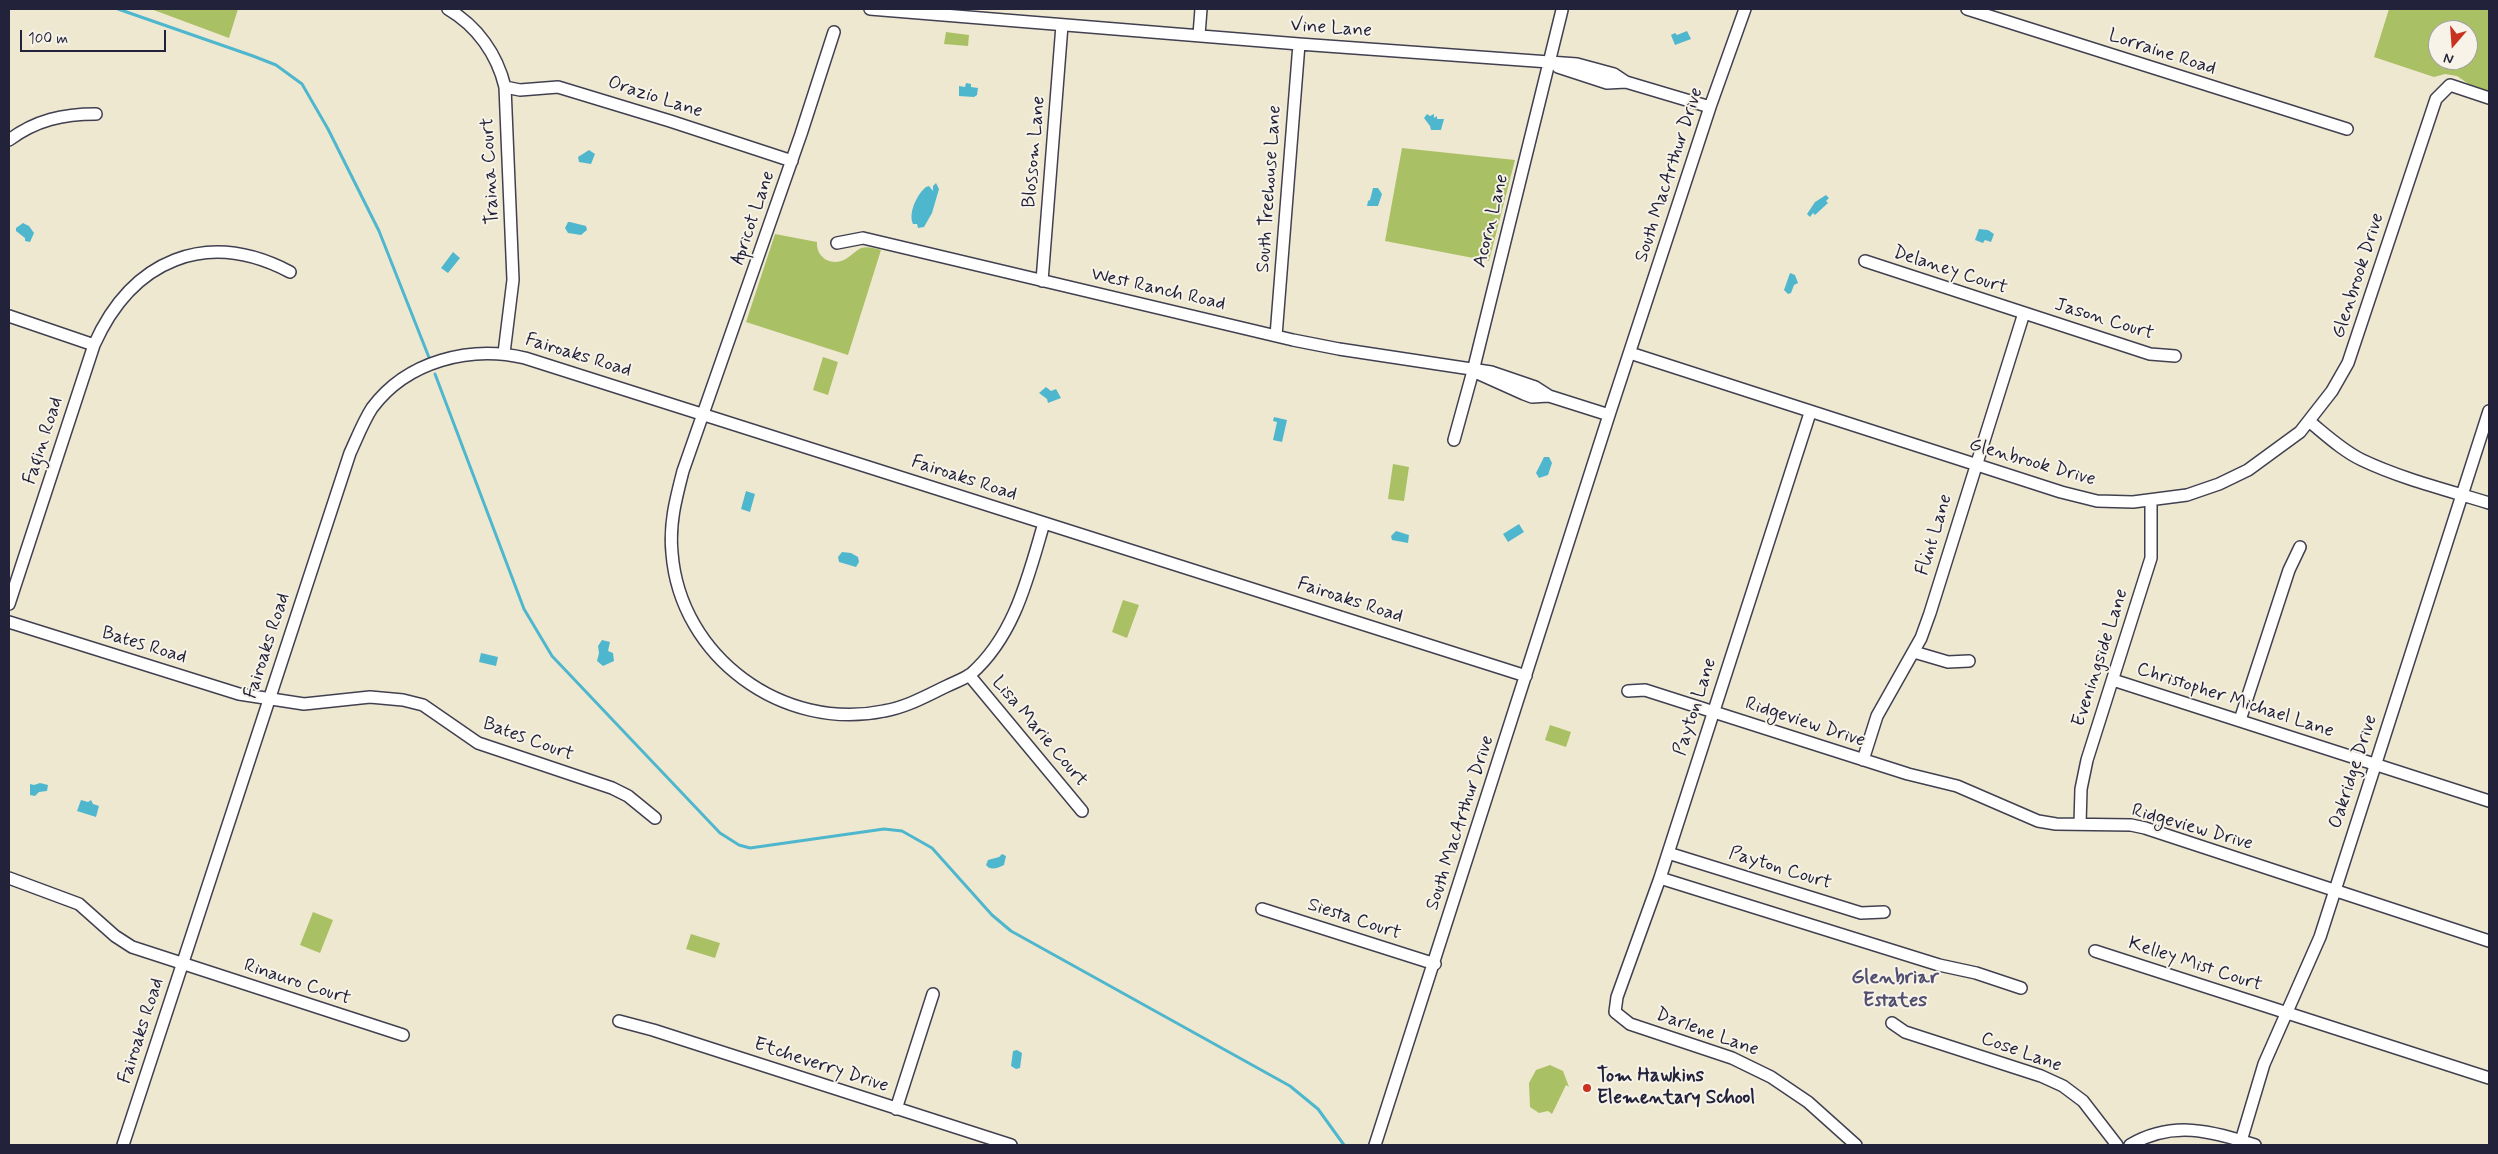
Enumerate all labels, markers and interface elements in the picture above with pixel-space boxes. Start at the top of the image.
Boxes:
street label: Vine Lane [1289,15,1373,43]
scale bar [22,20,169,52]
north arrow [2428,20,2478,70]
street label: Lorraine Road [2105,25,2219,81]
text: 100 m [28,29,68,49]
text: N [2441,48,2456,68]
street label: Orazio Lane [605,72,705,124]
street label: South MacArthur Drive [1631,85,1709,265]
street label: Blossom Lane [1019,95,1051,209]
street label: South Treehouse Lane [1253,104,1287,274]
street label: Traina Court [477,117,505,225]
street label: Apricot Lane [727,168,781,268]
street label: Acorn Lane [1469,172,1515,270]
street label: Glenbrook Drive [2328,210,2390,342]
street label: Delaney Court [1890,242,2010,300]
street label: West Ranch Road [1088,263,1228,317]
street label: Jason Court [2052,294,2156,346]
street label: Fairoaks Road [522,329,634,383]
street label: Fagin Road [19,394,69,488]
street label: Glenbrook Drive [1966,434,2098,492]
street label: Fairoaks Road [908,451,1020,507]
street label: Flint Lane [1912,492,1958,578]
street label: Fairoaks Road [1294,573,1406,629]
street label: Eveningside Lane [2068,586,2134,730]
street label: Fairoaks Road [240,590,296,702]
street label: Bates Road [99,622,189,670]
street label: Payton Lane [1669,655,1723,759]
street label: Christopher Michael Lane [2134,658,2336,744]
street label: Lisa Marie Court [986,672,1092,792]
street label: Ridgeview Drive [1742,693,1868,753]
street label: Oakridge Drive [2325,712,2383,832]
street label: Bates Court [479,713,577,767]
street label: South MacArthur Drive [1422,733,1500,913]
street label: Ridgeview Drive [2129,800,2255,856]
street label: Payton Court [1726,843,1834,895]
street label: Siesta Court [1305,894,1403,946]
street label: Kelley Mist Court [2125,933,2265,997]
street label: Rinauro Court [241,955,353,1011]
district label: Glenbriar Estates [1851,967,1939,1014]
street label: Fairoaks Road [114,975,170,1087]
street label: Darlene Lane [1652,1004,1762,1062]
street label: Cose Lane [1977,1028,2065,1078]
street label: Etcheverry Drive [751,1033,891,1099]
place label: Tom Hawkins Elementary School [1597,1066,1755,1110]
marker: Tom Hawkins Elementary School [1581,1082,1593,1094]

